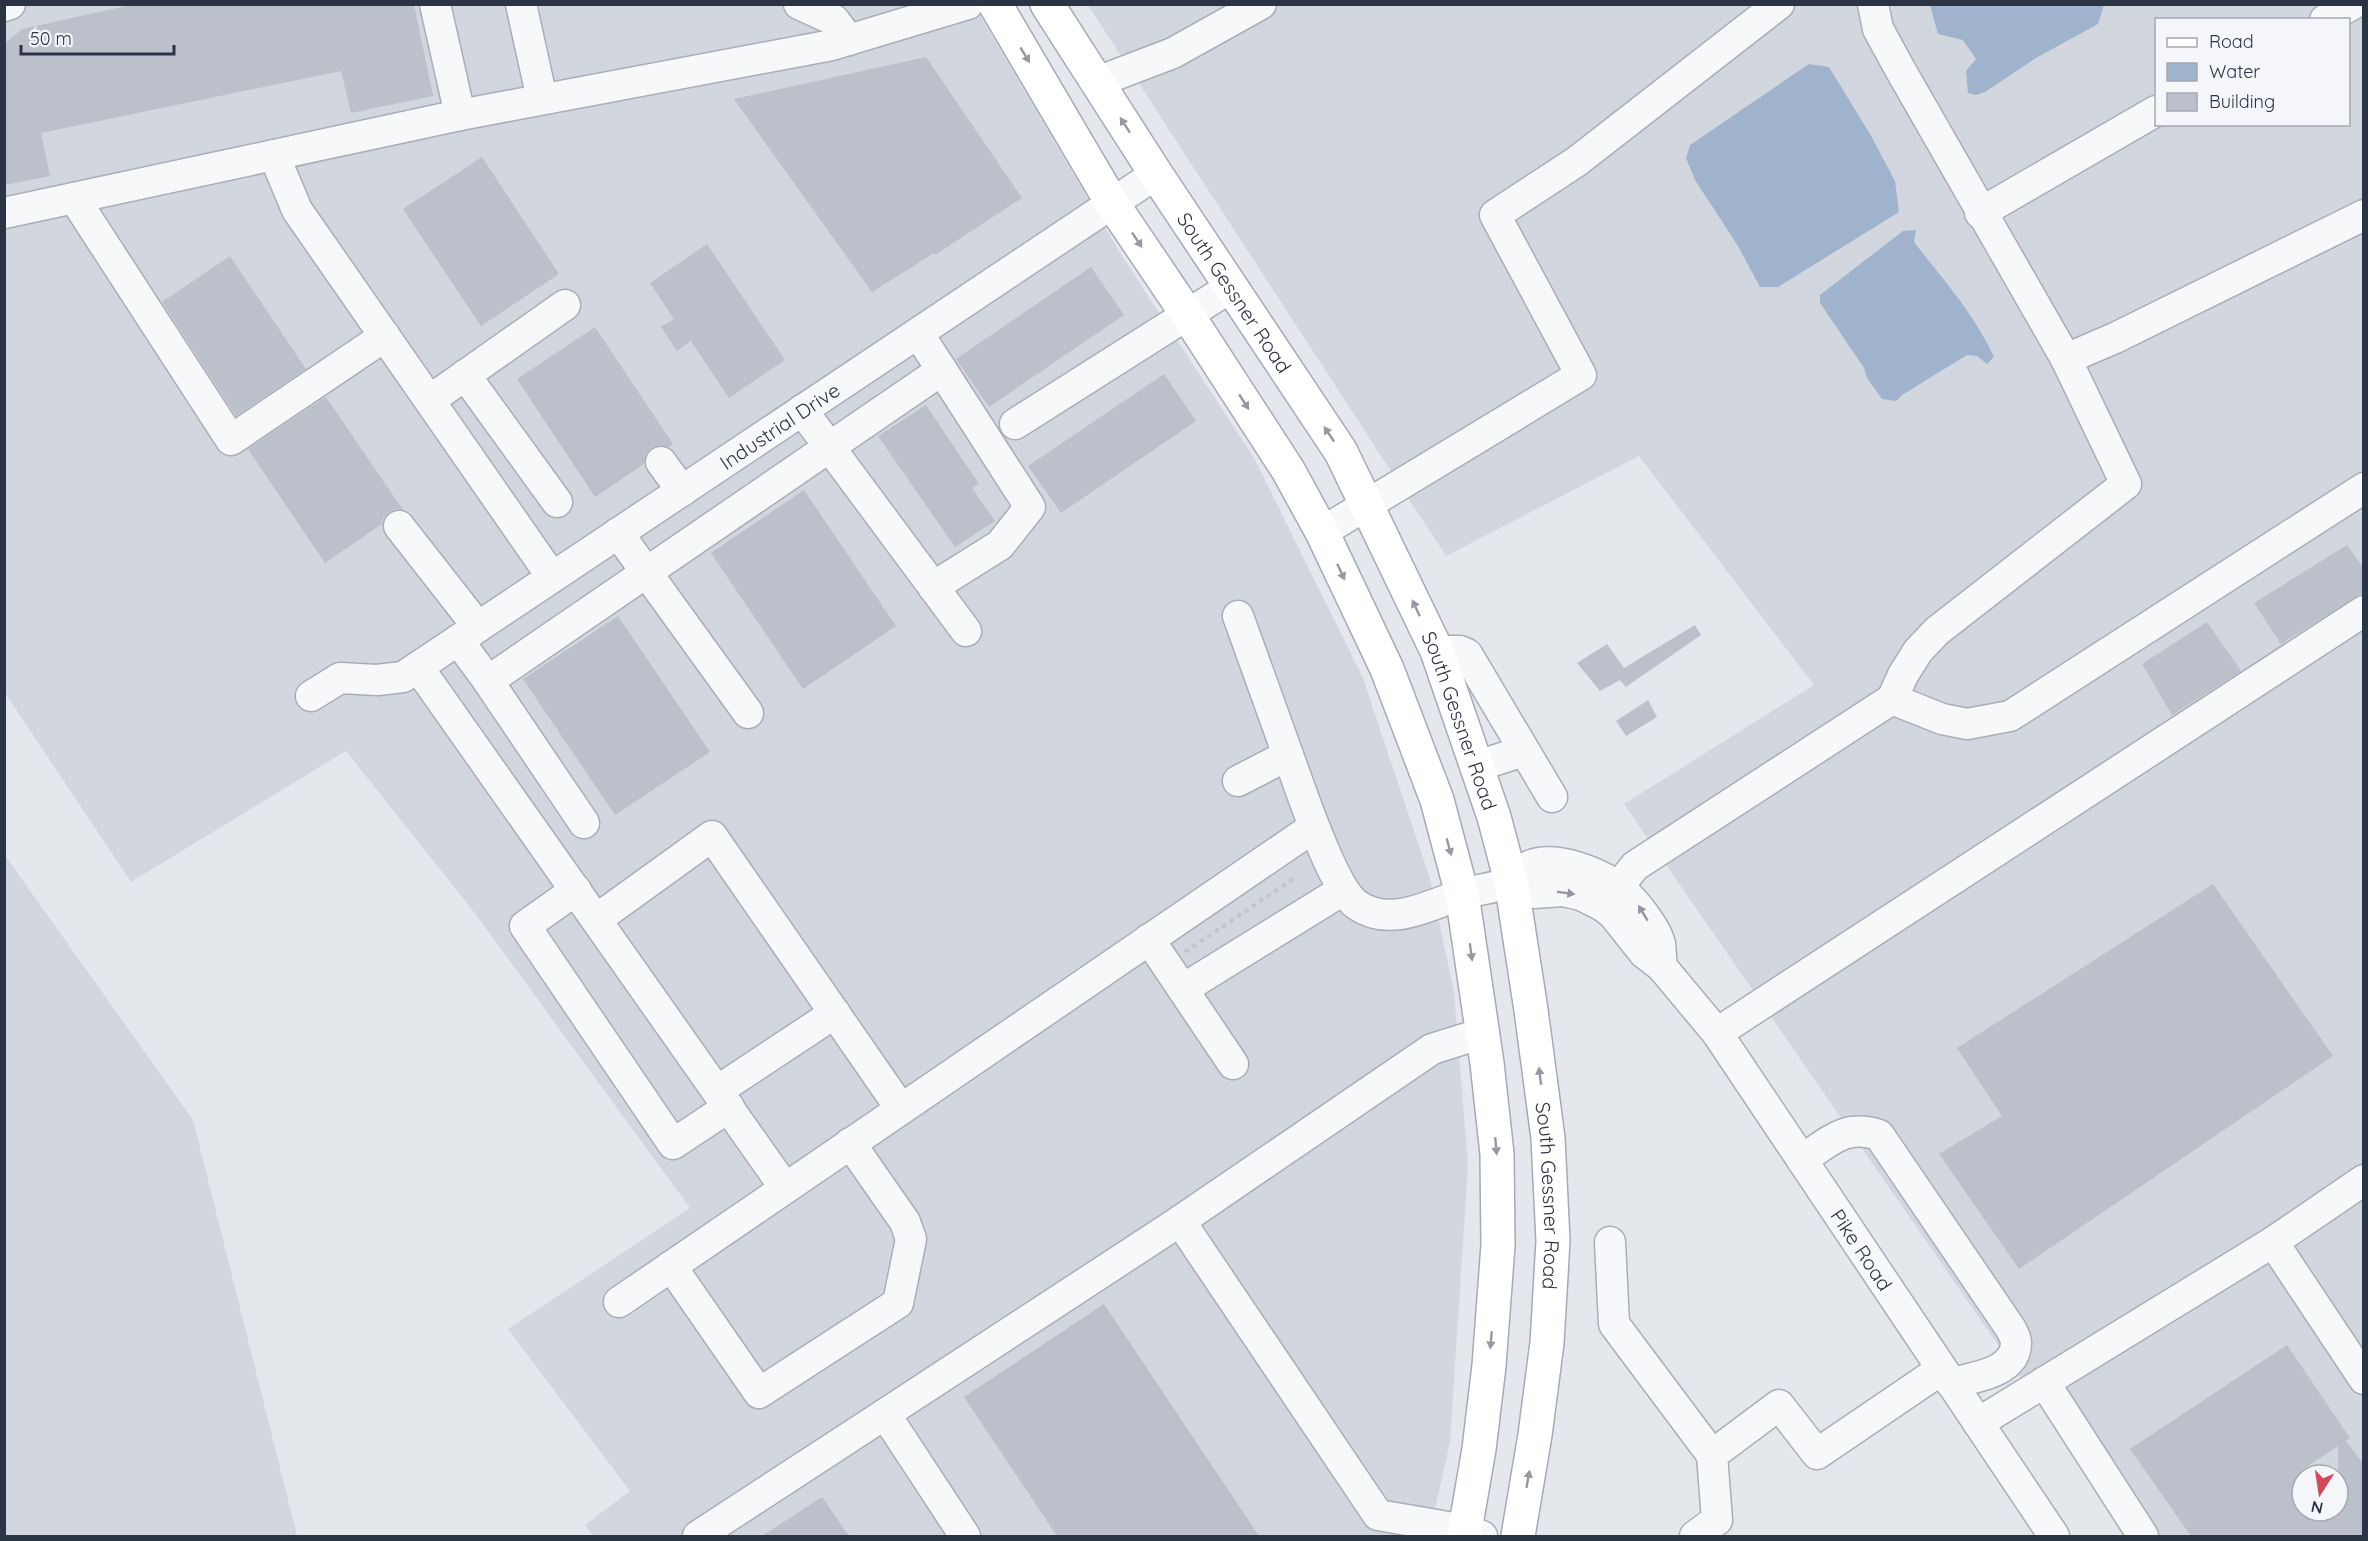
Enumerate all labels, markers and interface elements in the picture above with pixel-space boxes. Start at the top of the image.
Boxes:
scale bar [21,18,174,56]
legend [2155,18,2350,126]
text: 50 m [30,27,72,50]
text: Road [2209,30,2254,53]
one-way arrow [1020,47,1031,63]
text: Water [2209,60,2260,83]
text: Building [2209,90,2275,113]
one-way arrow [1119,117,1130,133]
street label: South Gessner Road [1172,207,1297,377]
one-way arrow [1131,231,1143,247]
street label: Industrial Drive [715,377,844,475]
one-way arrow [1239,394,1250,411]
one-way arrow [1324,426,1335,442]
one-way arrow [1336,563,1345,580]
one-way arrow [1412,600,1421,617]
street label: South Gessner Road [1417,627,1503,813]
one-way arrow [1445,838,1455,856]
one-way arrow [1557,888,1576,898]
one-way arrow [1637,905,1648,921]
one-way arrow [1466,943,1475,962]
one-way arrow [1535,1066,1544,1085]
street label: South Gessner Road [1531,1100,1566,1290]
one-way arrow [1491,1136,1501,1155]
street label: Pike Road [1826,1204,1898,1295]
one-way arrow [1486,1331,1496,1350]
north arrow [2290,1463,2350,1523]
one-way arrow [1524,1469,1533,1488]
text: N [2309,1497,2325,1519]

